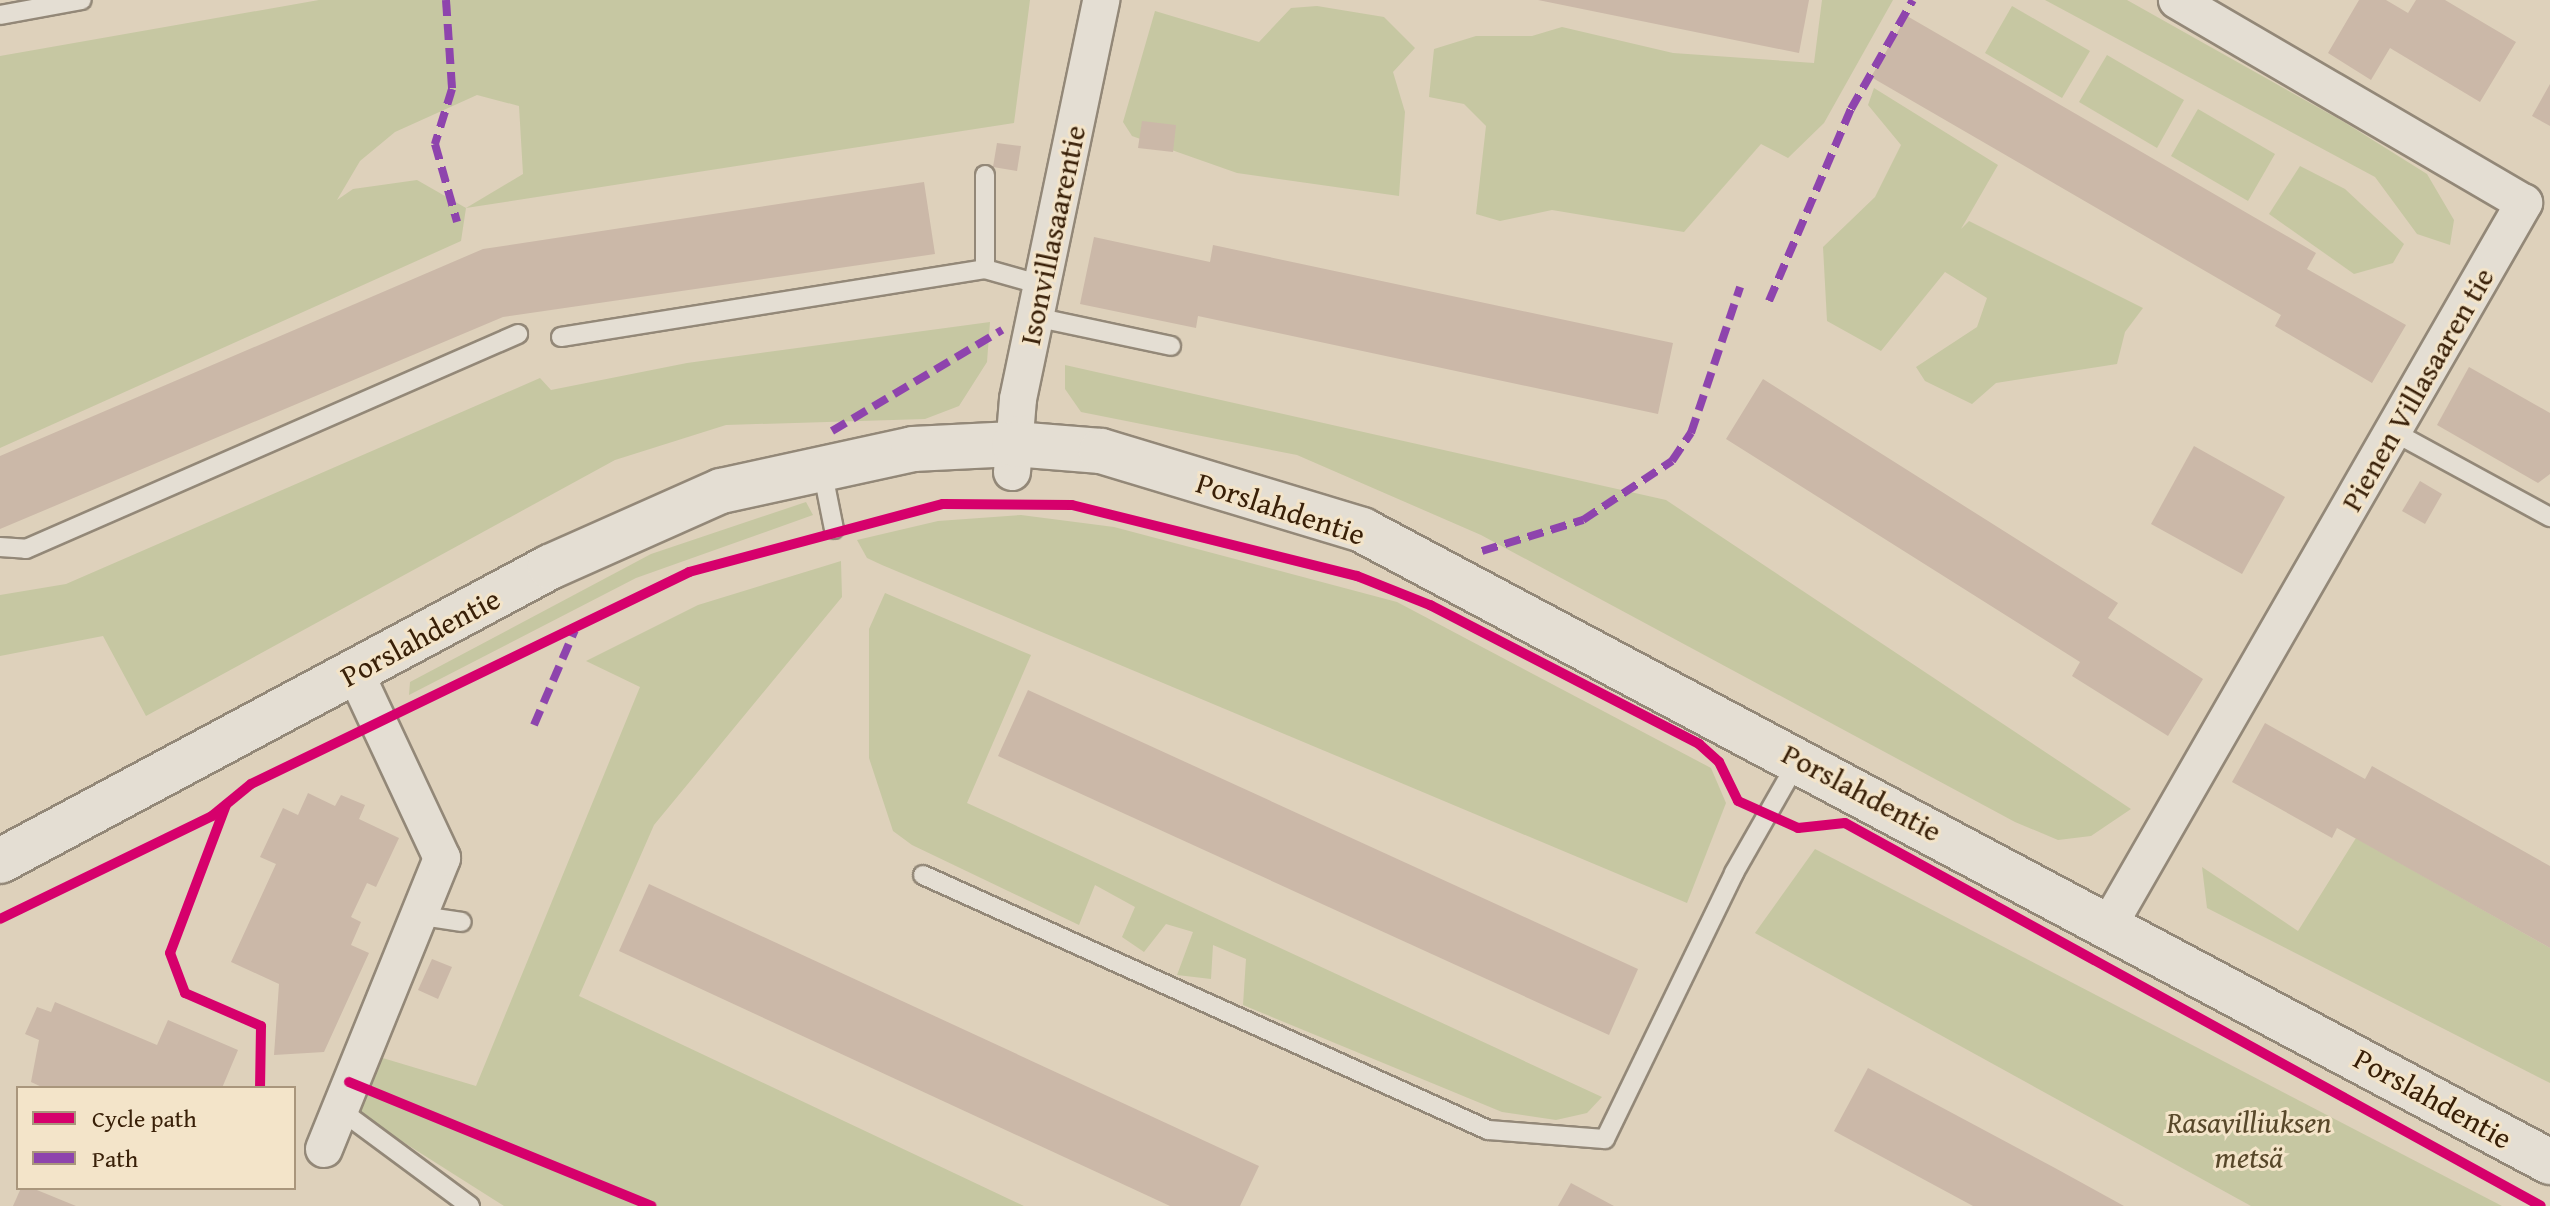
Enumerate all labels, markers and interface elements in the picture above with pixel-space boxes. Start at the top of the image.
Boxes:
street label: Isonvillasaarentie [1011,122,1093,348]
street label: Pienen Villasaaren tie [2333,261,2501,517]
street label: Porslahdentie [1192,464,1370,552]
street label: Porslahdentie [334,580,506,694]
street label: Porslahdentie [1776,735,1948,849]
street label: Porslahdentie [2348,1040,2518,1156]
legend [16,1086,296,1190]
text: Cycle path [92,1101,197,1136]
park label: Rasavilliuksen metsä [2167,1104,2331,1174]
text: Path [92,1141,138,1176]

